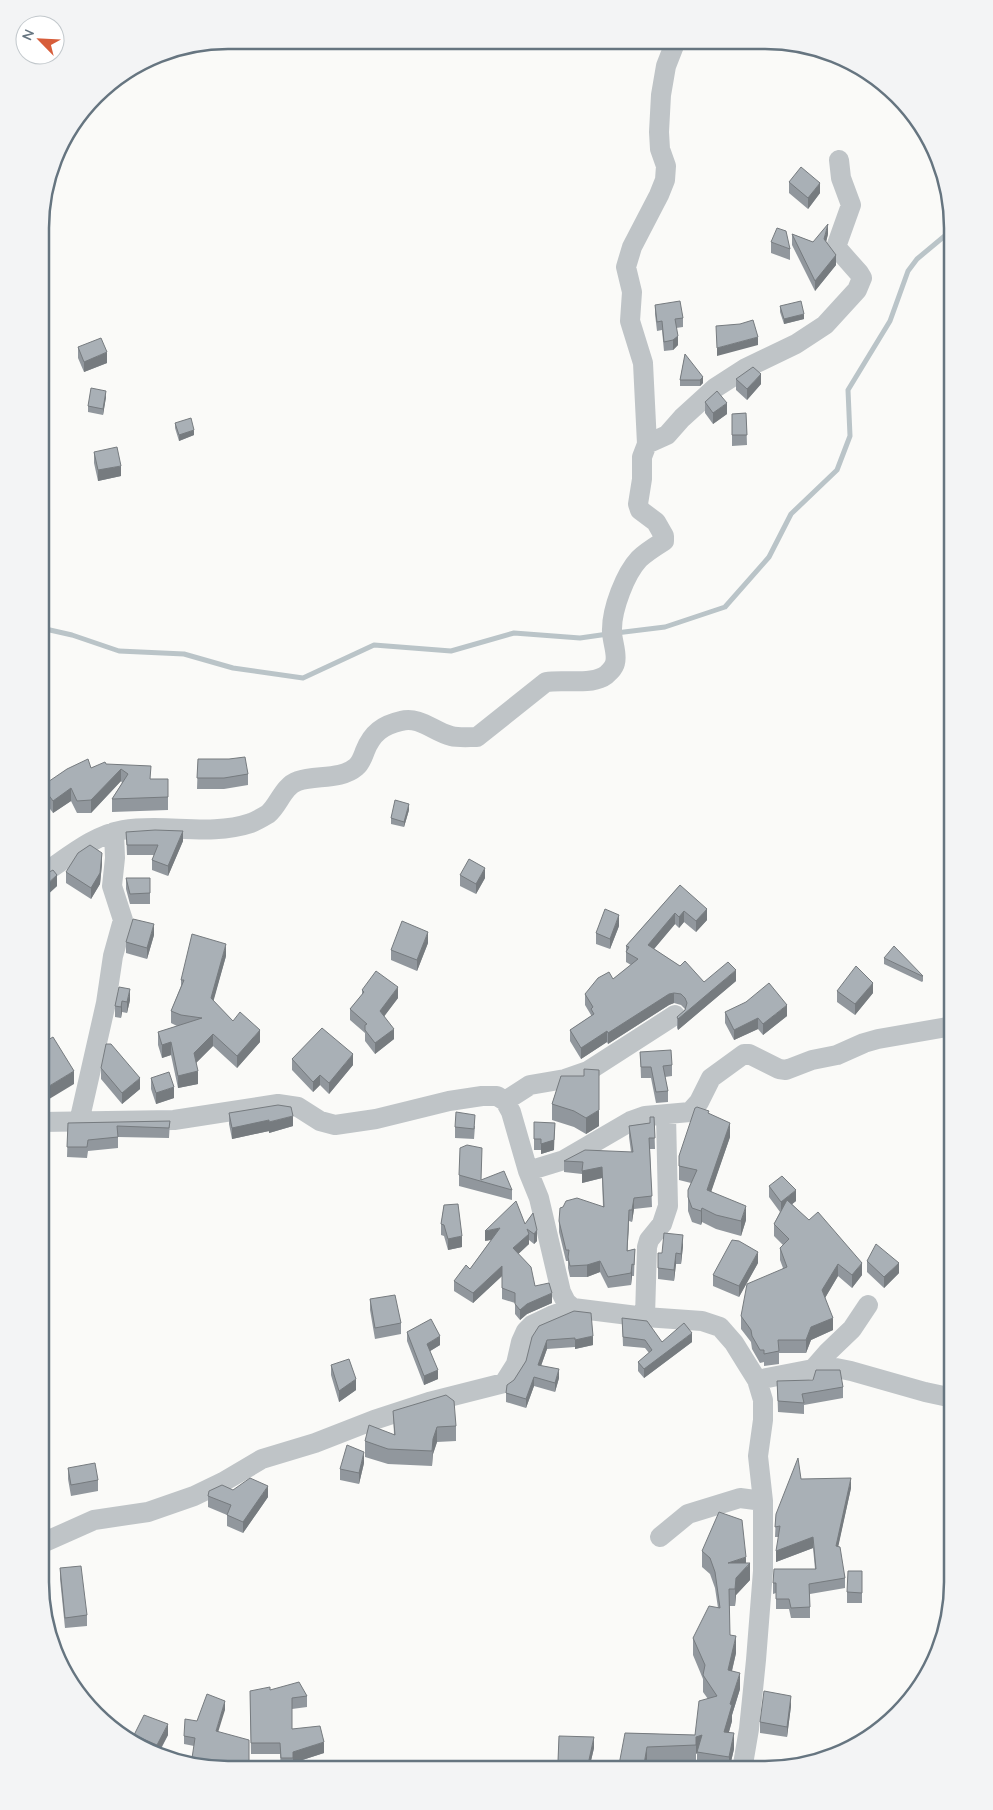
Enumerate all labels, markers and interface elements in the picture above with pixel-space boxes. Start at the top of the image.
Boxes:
north arrow [15,15,65,65]
text: N [18,26,38,43]

